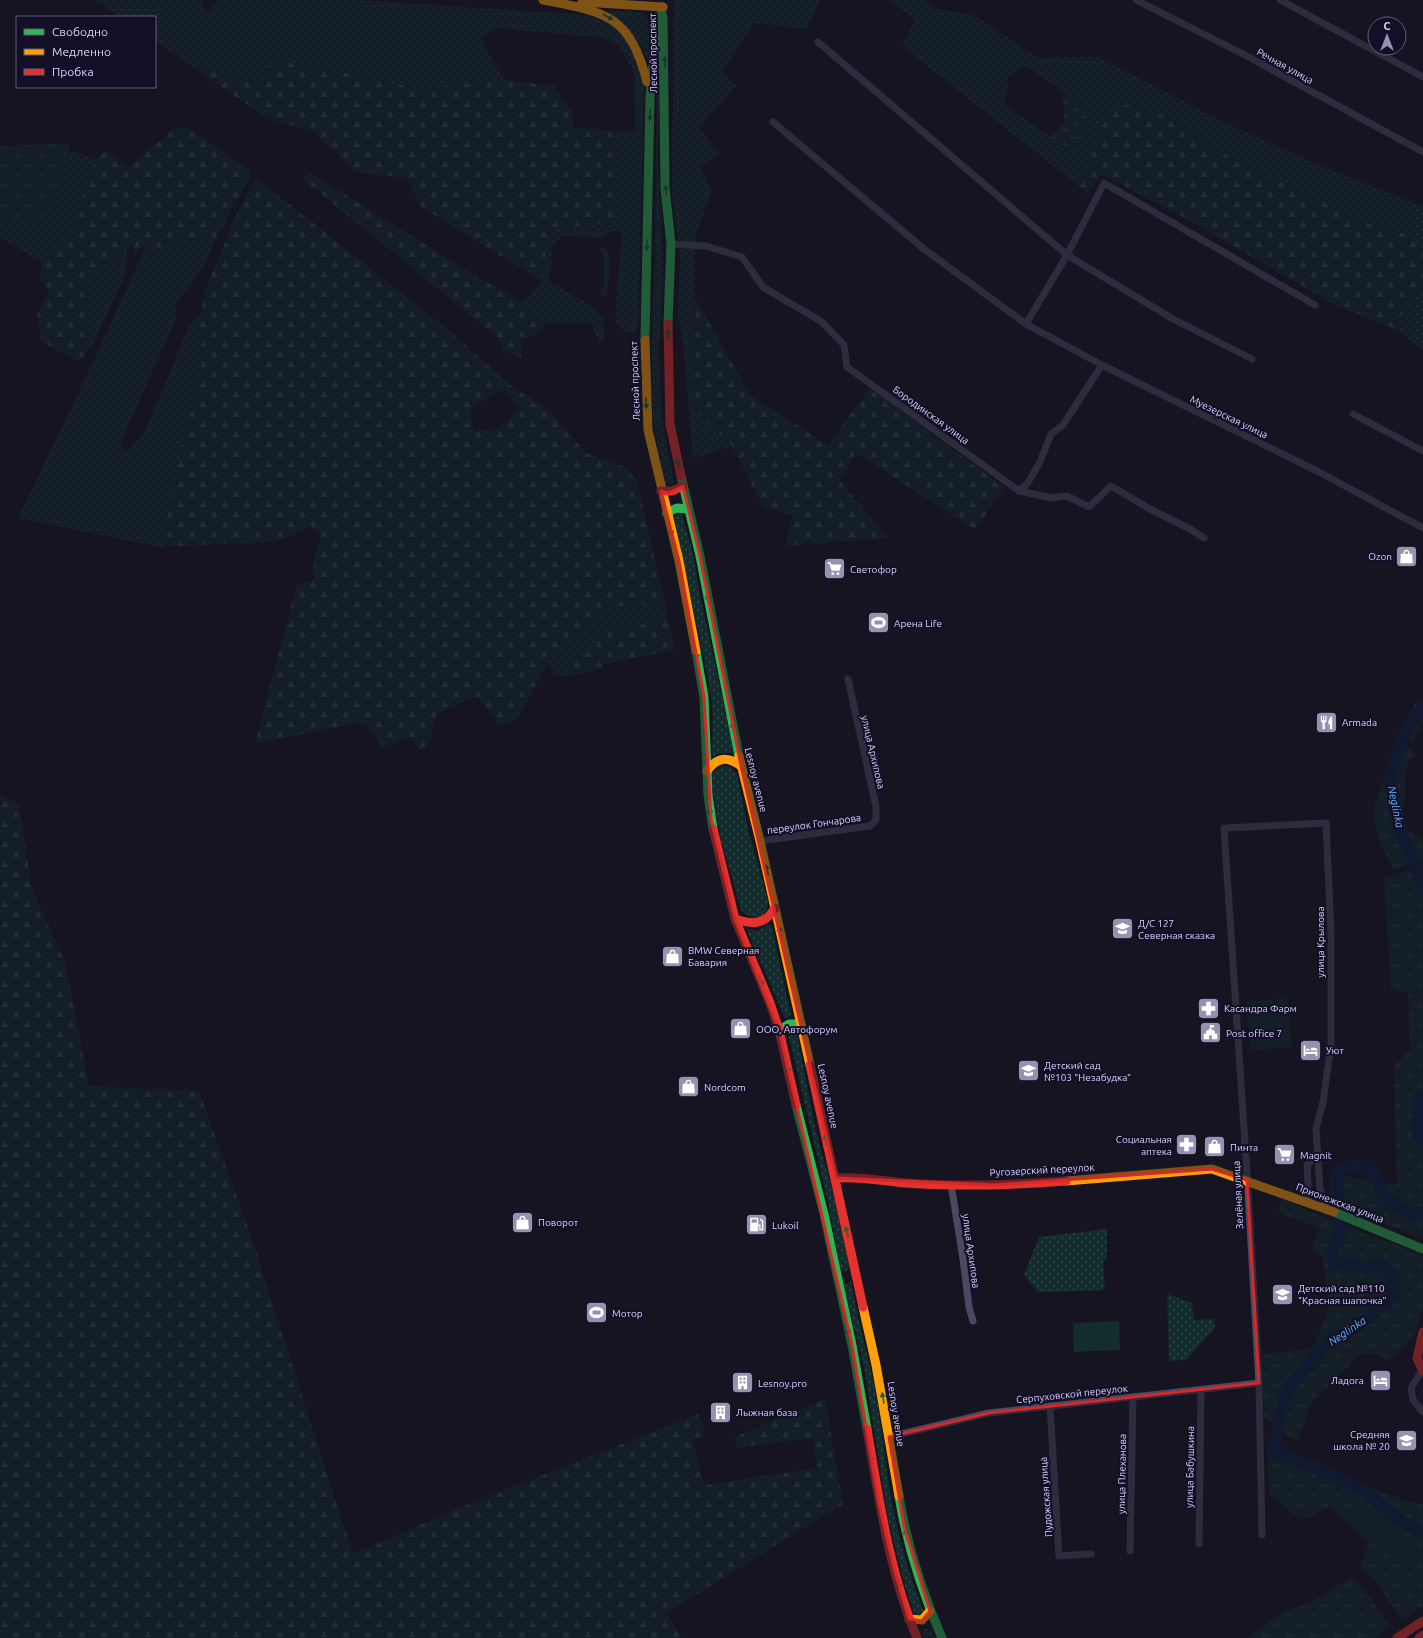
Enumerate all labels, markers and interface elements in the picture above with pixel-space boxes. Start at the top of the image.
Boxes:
street label: Лесной проспект [647,12,659,93]
one-way arrow [603,13,613,21]
legend [16,16,156,88]
north arrow [1367,16,1407,56]
text: С [1383,20,1391,32]
text: Свободно [52,25,108,38]
text: Медленно [52,45,111,58]
street label: Речная улица [1255,46,1315,86]
one-way arrow [662,55,668,68]
text: Пробка [52,65,94,78]
one-way arrow [647,109,653,122]
one-way arrow [662,185,669,197]
one-way arrow [644,239,650,252]
one-way arrow [664,329,671,341]
street label: Лесной проспект [628,340,642,421]
street label: Бородинская улица [891,384,971,446]
street label: Муезерская улица [1188,393,1270,441]
one-way arrow [643,397,650,409]
one-way arrow [675,458,681,470]
one-way arrow [668,525,674,537]
shop icon: Ozon [1394,543,1420,569]
place label: Ozon [1368,551,1392,562]
supermarket icon: Светофор [821,556,847,582]
place label: Светофор [850,564,897,575]
one-way arrow [705,594,711,606]
sports icon: Арена Life [865,610,891,636]
place label: Арена Life [894,618,942,629]
one-way arrow [693,648,699,660]
restaurant icon: Armada [1314,709,1340,735]
street label: улица Архипова [859,714,887,790]
place label: Armada [1342,717,1377,728]
one-way arrow [730,722,736,734]
street label: Lesnoy avenue [743,747,769,813]
water label: Neglinka [1386,785,1406,829]
one-way arrow [707,804,713,816]
street label: переулок Гончарова [766,812,862,836]
one-way arrow [763,864,769,876]
street label: улица Крылова [1315,906,1326,978]
school or university icon: Д/С 127 Северная сказка [1110,916,1136,942]
place label: Д/С 127 Северная сказка [1138,918,1215,941]
one-way arrow [776,925,782,938]
shop icon: BMW Северная Бавария [660,943,686,969]
place label: BMW Северная Бавария [688,945,759,968]
one-way arrow [758,976,764,988]
pharmacy icon: Касандра Фарм [1195,995,1221,1021]
place label: Касандра Фарм [1224,1003,1297,1014]
shop icon: ООО, Автофорум [728,1016,754,1042]
public building icon: Post office 7 [1197,1020,1223,1046]
place label: ООО, Автофорум [756,1024,837,1035]
place label: Post office 7 [1226,1028,1282,1039]
hotel icon: Уют [1298,1037,1324,1063]
place label: Уют [1326,1045,1344,1056]
school or university icon: Детский сад №103 "Незабудка" [1016,1058,1042,1084]
place label: Детский сад №103 "Незабудка" [1044,1060,1131,1083]
one-way arrow [785,1062,791,1074]
street label: Lesnoy avenue [816,1063,840,1129]
shop icon: Nordcom [675,1074,701,1100]
place label: Nordcom [704,1082,746,1093]
pharmacy icon: Социальная аптека [1174,1132,1200,1158]
one-way arrow [823,1134,829,1146]
place label: Социальная аптека [1116,1134,1172,1157]
shop icon: Пинта [1202,1134,1228,1160]
place label: Пинта [1230,1142,1258,1153]
supermarket icon: Magnit [1271,1142,1297,1168]
place label: Magnit [1300,1150,1332,1161]
street label: Зелёная улица [1231,1160,1245,1230]
street label: Ругозерский переулок [989,1162,1095,1178]
street label: Прионежская улица [1295,1181,1385,1225]
shop icon: Поворот [510,1209,536,1235]
fuel station icon: Lukoil [744,1212,770,1238]
street label: улица Архипова [960,1213,982,1289]
place label: Поворот [538,1217,579,1228]
place label: Lukoil [772,1220,799,1231]
one-way arrow [844,1226,850,1239]
school or university icon: Детский сад №110 "Красная шапочка" [1270,1281,1296,1307]
place label: Детский сад №110 "Красная шапочка" [1298,1283,1387,1306]
sports icon: Мотор [583,1300,609,1326]
place label: Мотор [612,1308,643,1319]
water label: Neglinka [1326,1314,1368,1348]
one-way arrow [846,1323,852,1335]
hotel icon: Ладога [1367,1367,1393,1393]
building icon: Lesnoy.pro [729,1370,755,1396]
place label: Ладога [1331,1375,1364,1386]
place label: Lesnoy.pro [758,1378,807,1389]
street label: Lesnoy avenue [885,1381,907,1447]
street label: Серпуховской переулок [1016,1383,1128,1405]
one-way arrow [879,1392,885,1404]
building icon: Лыжная база [707,1399,733,1425]
place label: Лыжная база [736,1407,797,1418]
street label: улица Бабушкина [1184,1426,1196,1508]
school or university icon: Средняя школа № 20 [1393,1427,1419,1453]
place label: Средняя школа № 20 [1333,1429,1390,1452]
street label: улица Плеханова [1116,1434,1128,1514]
one-way arrow [868,1451,874,1463]
street label: Пудожская улица [1038,1457,1054,1537]
one-way arrow [903,1529,909,1541]
one-way arrow [896,1578,902,1590]

